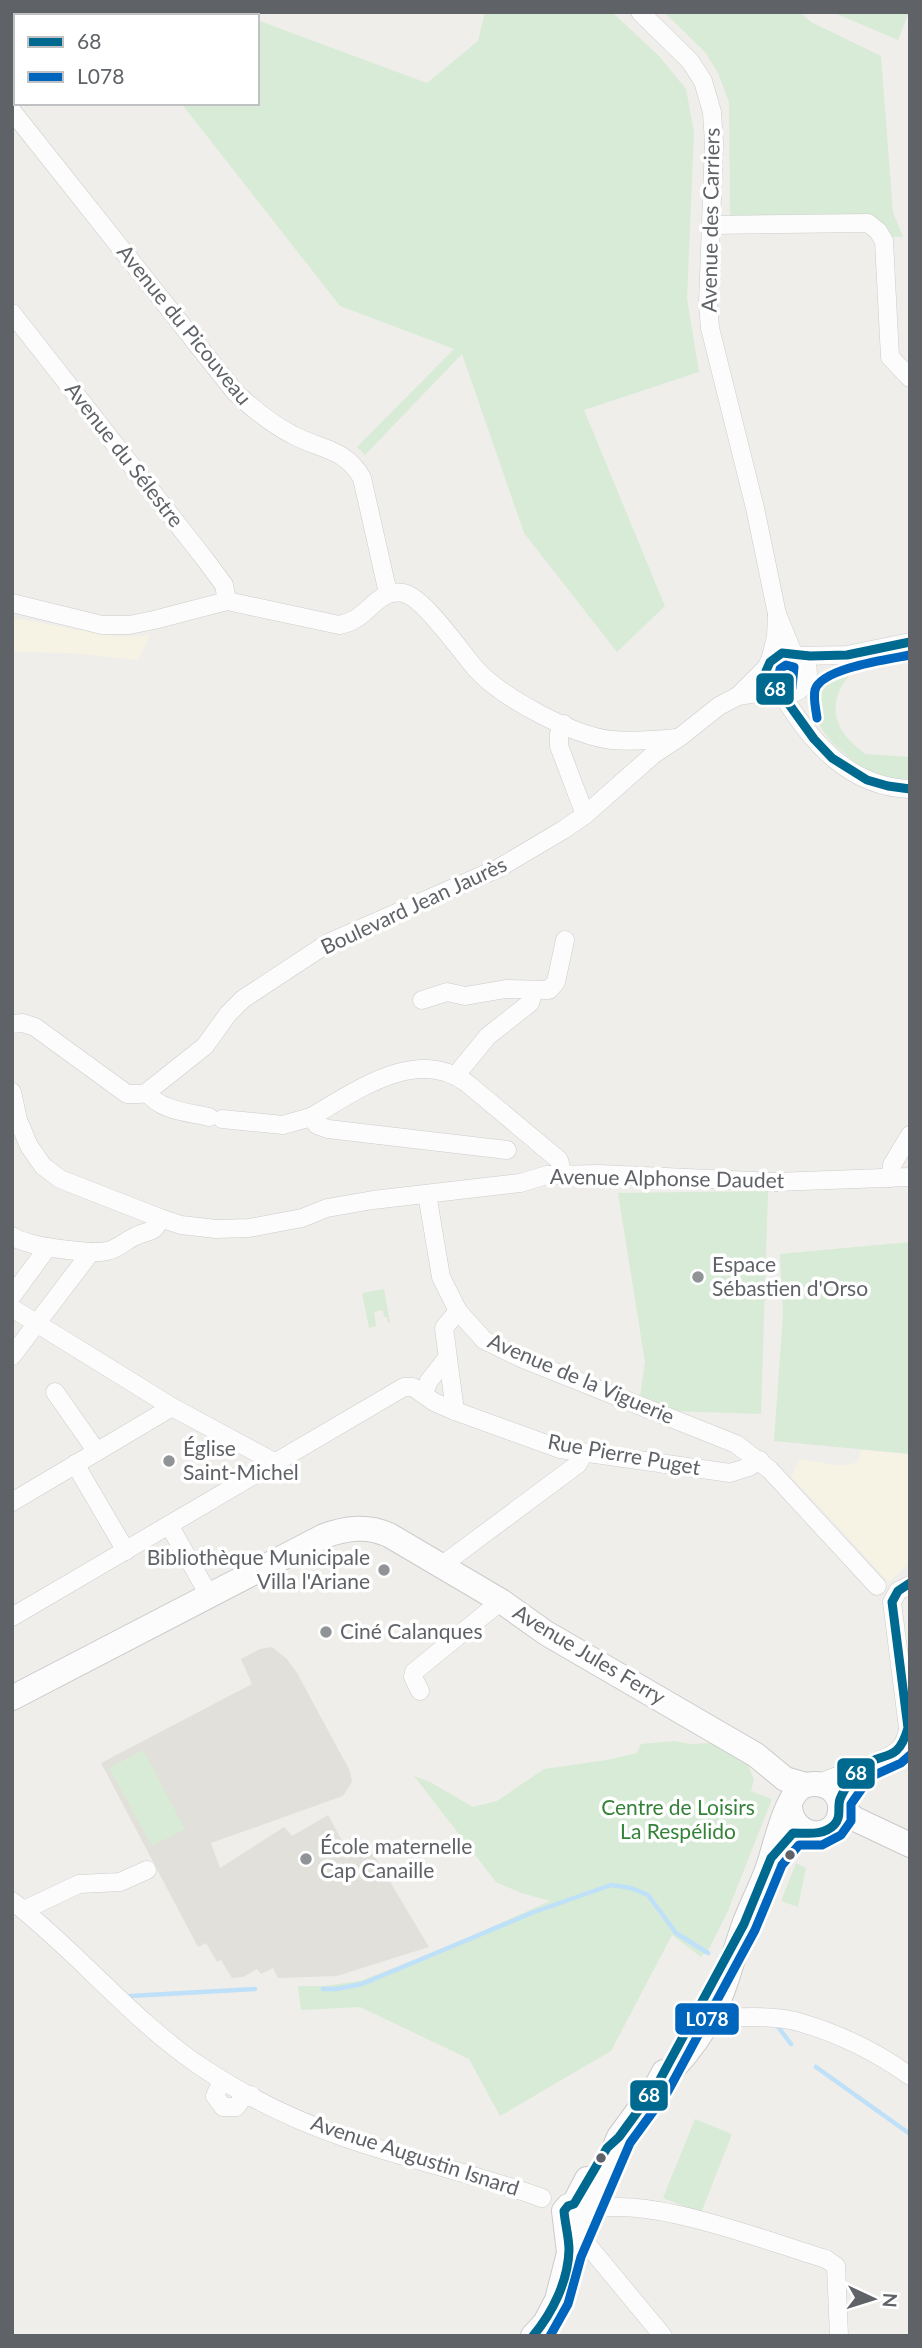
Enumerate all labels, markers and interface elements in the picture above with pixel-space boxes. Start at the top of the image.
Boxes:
legend [14,14,259,105]
text: 68 [77,28,101,53]
text: L078 [77,63,124,88]
street label: Avenue des Carriers [695,127,724,313]
street label: Avenue du Picouveau [113,239,257,409]
street label: Avenue du Sélestre [61,377,190,532]
line badge: 68 [755,672,795,706]
text: 68 [764,677,786,700]
street label: Boulevard Jean Jaurès [316,851,510,959]
street label: Avenue Alphonse Daudet [550,1163,785,1192]
place label: Espace Sébastien d'Orso [712,1251,868,1300]
marker: Espace Sébastien d'Orso [690,1269,706,1285]
street label: Avenue de la Viguerie [485,1327,678,1428]
street label: Rue Pierre Puget [546,1428,703,1479]
place label: Église Saint-Michel [183,1435,299,1484]
marker: Église Saint-Michel [161,1453,177,1469]
place label: Bibliothèque Municipale Villa l'Ariane [147,1544,370,1593]
marker: Bibliothèque Municipale Villa l'Ariane [376,1562,392,1578]
street label: Avenue Jules Ferry [509,1598,671,1709]
place label: Ciné Calanques [340,1618,482,1643]
marker: Ciné Calanques [318,1624,334,1640]
line badge: 68 [836,1757,876,1790]
text: 68 [845,1761,867,1784]
park label: Centre de Loisirs La Respélido [601,1794,755,1843]
place label: École maternelle Cap Canaille [320,1833,472,1882]
unlabelled marker [783,1848,797,1862]
marker: École maternelle Cap Canaille [298,1851,314,1867]
line badge: L078 [674,2002,740,2036]
text: L078 [686,2007,728,2030]
line badge: 68 [629,2079,669,2112]
text: 68 [638,2083,660,2106]
street label: Avenue Augustin Isnard [308,2109,523,2200]
unlabelled marker [594,2151,608,2165]
north arrow [838,2264,908,2334]
text: N [878,2292,902,2308]

